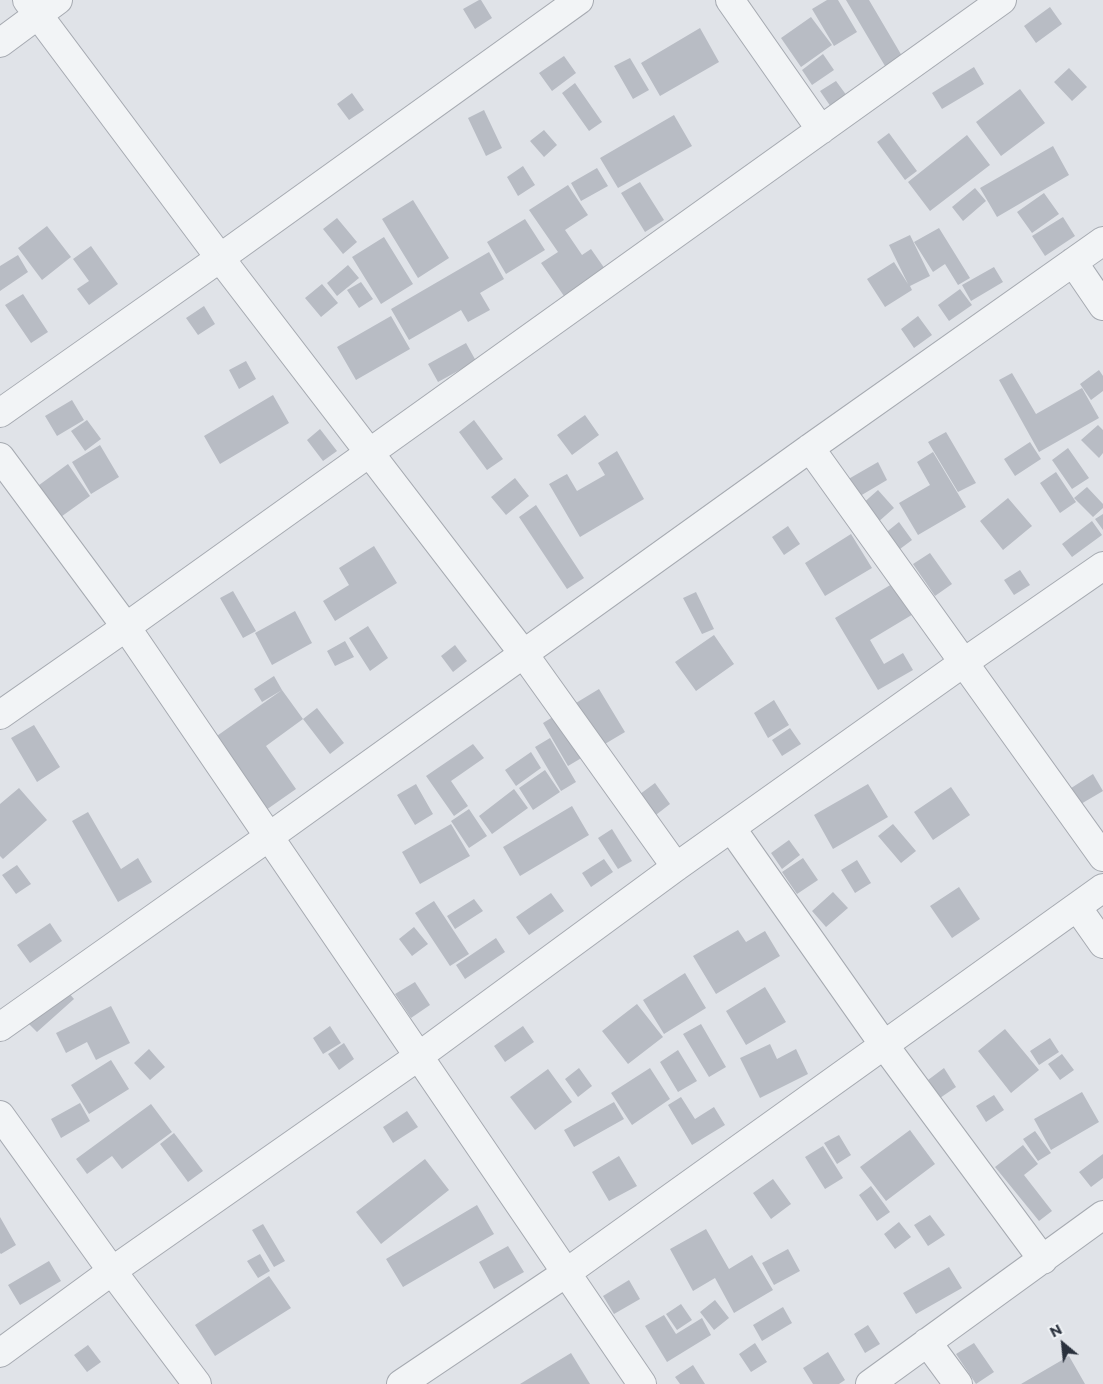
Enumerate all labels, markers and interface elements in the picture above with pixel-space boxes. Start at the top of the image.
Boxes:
north arrow [1038,1319,1088,1369]
text: N [1047,1320,1065,1341]

